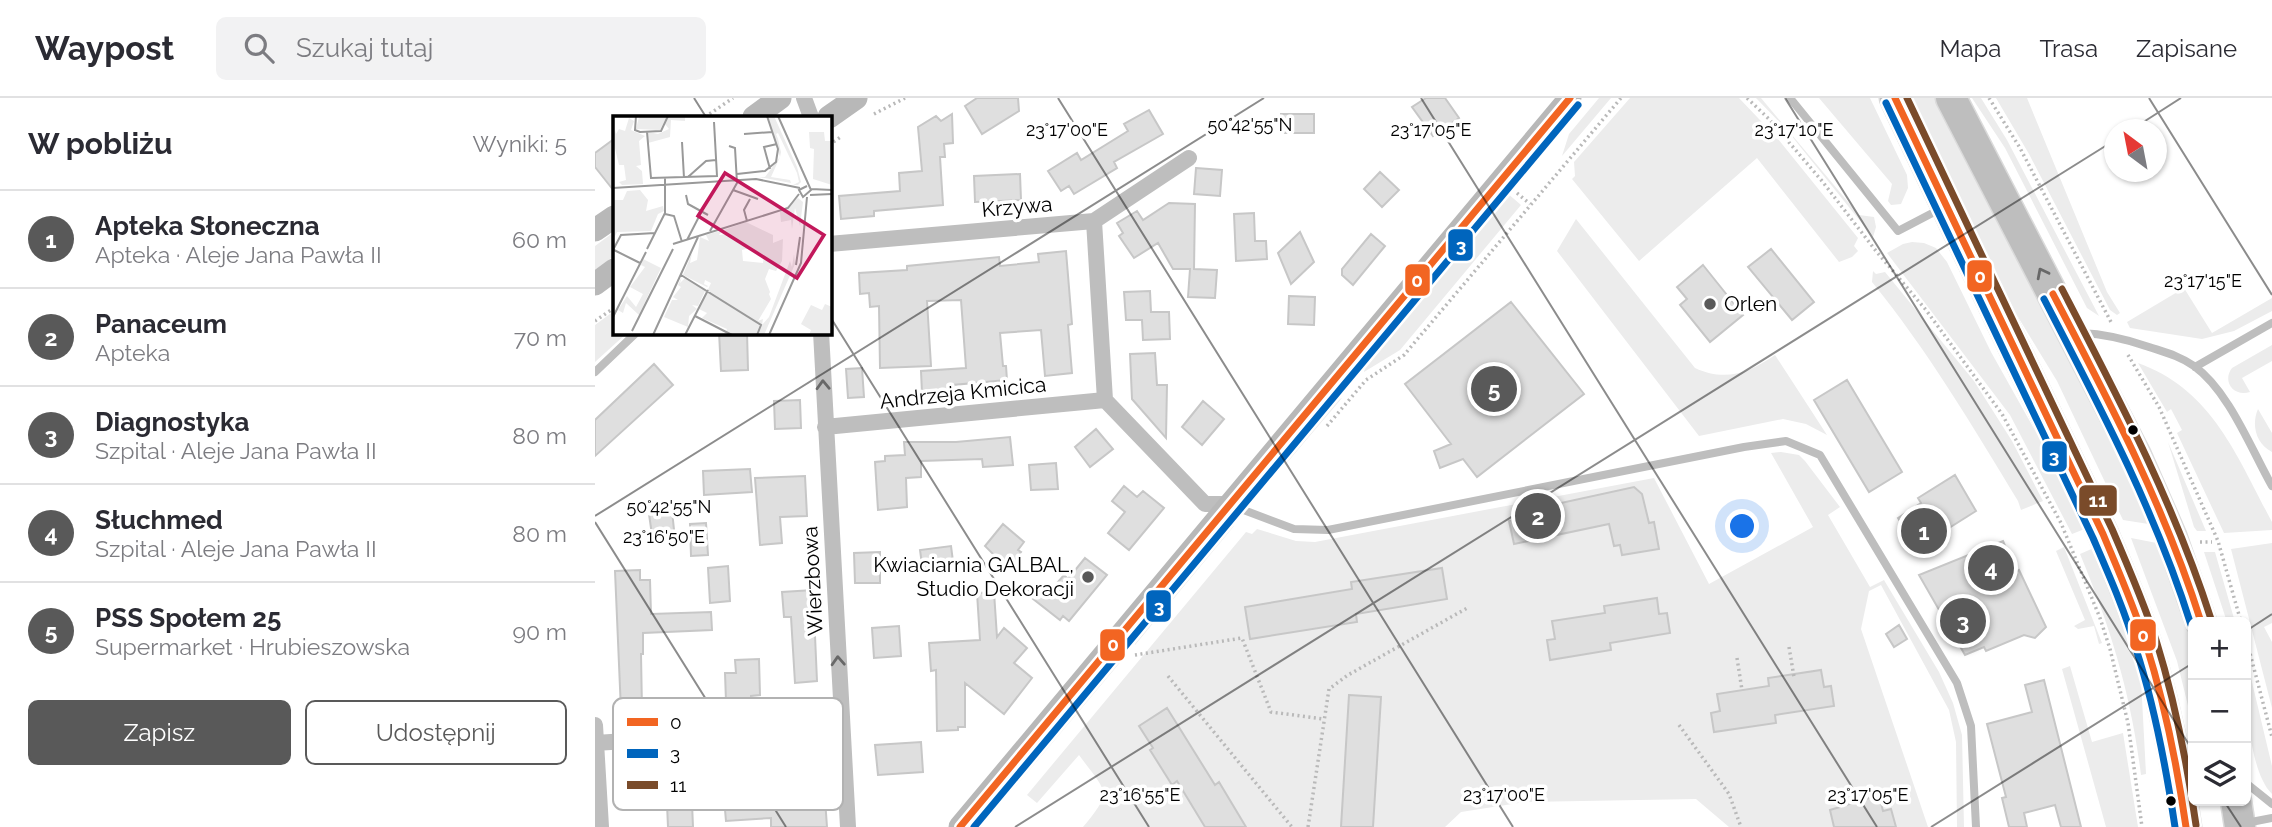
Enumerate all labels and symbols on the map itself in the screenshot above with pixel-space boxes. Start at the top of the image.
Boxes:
text: 50°42'55"N [1208,114,1292,135]
inset map [613,116,831,334]
text: 23°17'00"E [1026,119,1108,140]
text: 23°17'05"E [1390,119,1472,140]
text: 23°17'10"E [1755,119,1834,140]
north arrow [2104,119,2167,182]
street label: Krzywa [981,191,1053,222]
line badge: 3 [1447,228,1474,262]
text: 3 [1456,234,1466,256]
line badge: 0 [1966,259,1993,293]
line badge: 0 [1404,263,1431,297]
text: 0 [1974,265,1986,287]
one-way arrow [2037,268,2050,280]
text: 0 [1411,269,1423,291]
text: 23°17'15"E [2164,270,2242,291]
place label: Orlen [1724,291,1777,316]
marker: Orlen [1702,296,1718,312]
pin: 5 [1471,363,1517,415]
street label: Andrzeja Kmicica [878,371,1047,414]
one-way arrow [816,379,831,390]
unlabelled marker [2126,423,2140,437]
line badge: 3 [2041,440,2068,473]
text: 3 [2049,445,2059,467]
line badge: 11 [2078,484,2118,517]
text: 11 [2089,489,2107,511]
pin: 2 [1515,490,1561,542]
text: 50°42'55"N [627,496,711,517]
pin: 1 [1901,505,1947,557]
your location [1725,509,1759,543]
text: 23°16'50"E [623,526,705,547]
street label: Wierzbowa [797,526,828,637]
pin: 4 [1968,542,2014,594]
place label: Kwiaciarnia GALBAL, Studio Dekoracji [873,552,1074,601]
marker: Kwiaciarnia GALBAL, Studio Dekoracji [1080,569,1096,585]
line badge: 3 [1145,589,1172,623]
text: 3 [1154,595,1164,617]
pin: 3 [1940,595,1986,647]
line badge: 0 [2129,618,2157,652]
text: 0 [2137,624,2149,646]
line badge: 0 [1099,628,1126,662]
text: 0 [1107,633,1119,655]
one-way arrow [831,655,846,666]
legend [613,698,843,810]
text: 0 [670,711,682,733]
text: 3 [670,742,680,764]
text: 11 [670,774,686,796]
text: 23°16'55"E [1100,784,1180,805]
text: 23°17'00"E [1463,784,1545,805]
text: 23°17'05"E [1827,784,1909,805]
unlabelled marker [2164,794,2178,808]

